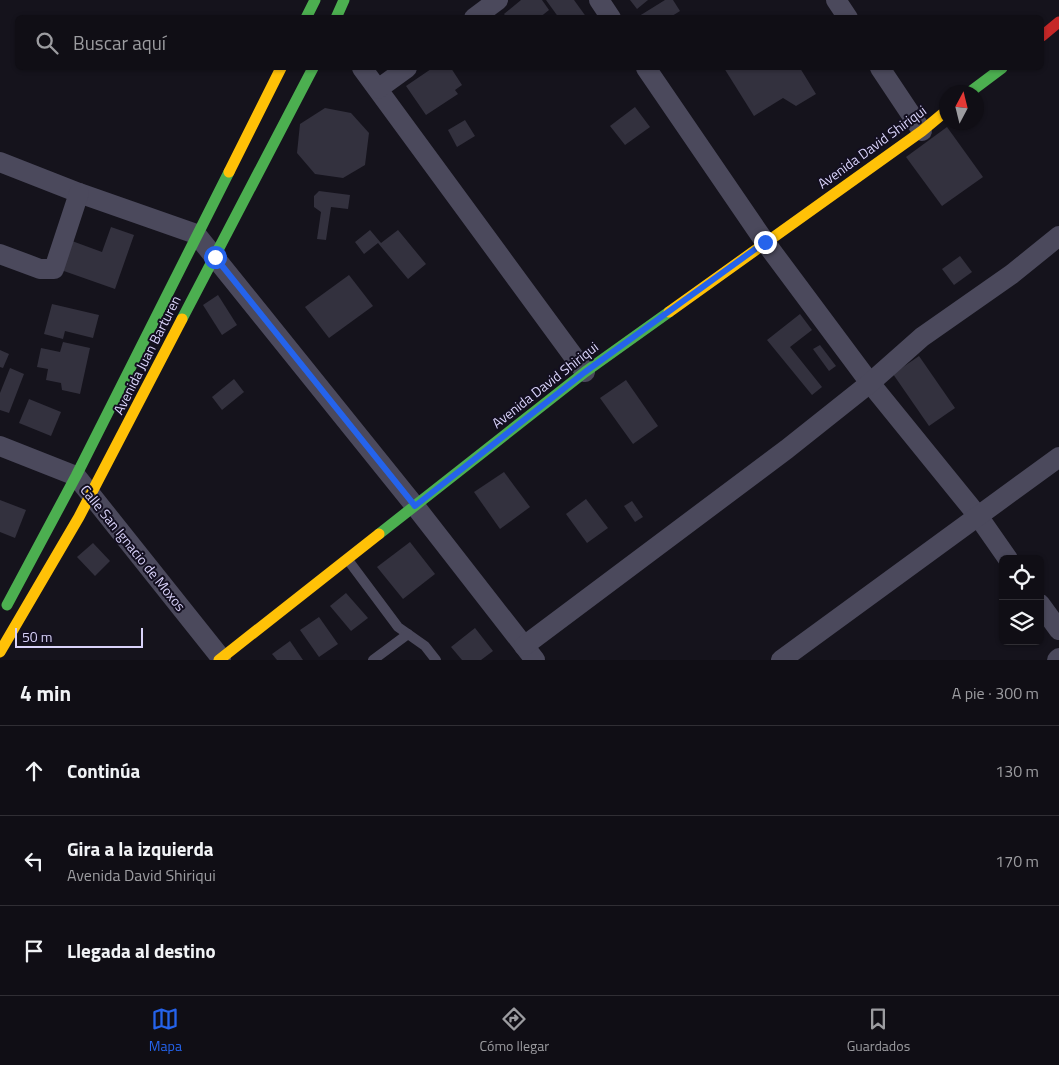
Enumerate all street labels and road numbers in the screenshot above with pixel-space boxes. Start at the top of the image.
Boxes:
street label: Avenida David Shiriqui [813,100,930,193]
street label: Avenida Juan Barturen [107,292,186,418]
street label: Avenida David Shiriqui [487,336,602,433]
street label: Calle San Ignacio de Moxos [76,480,191,616]

